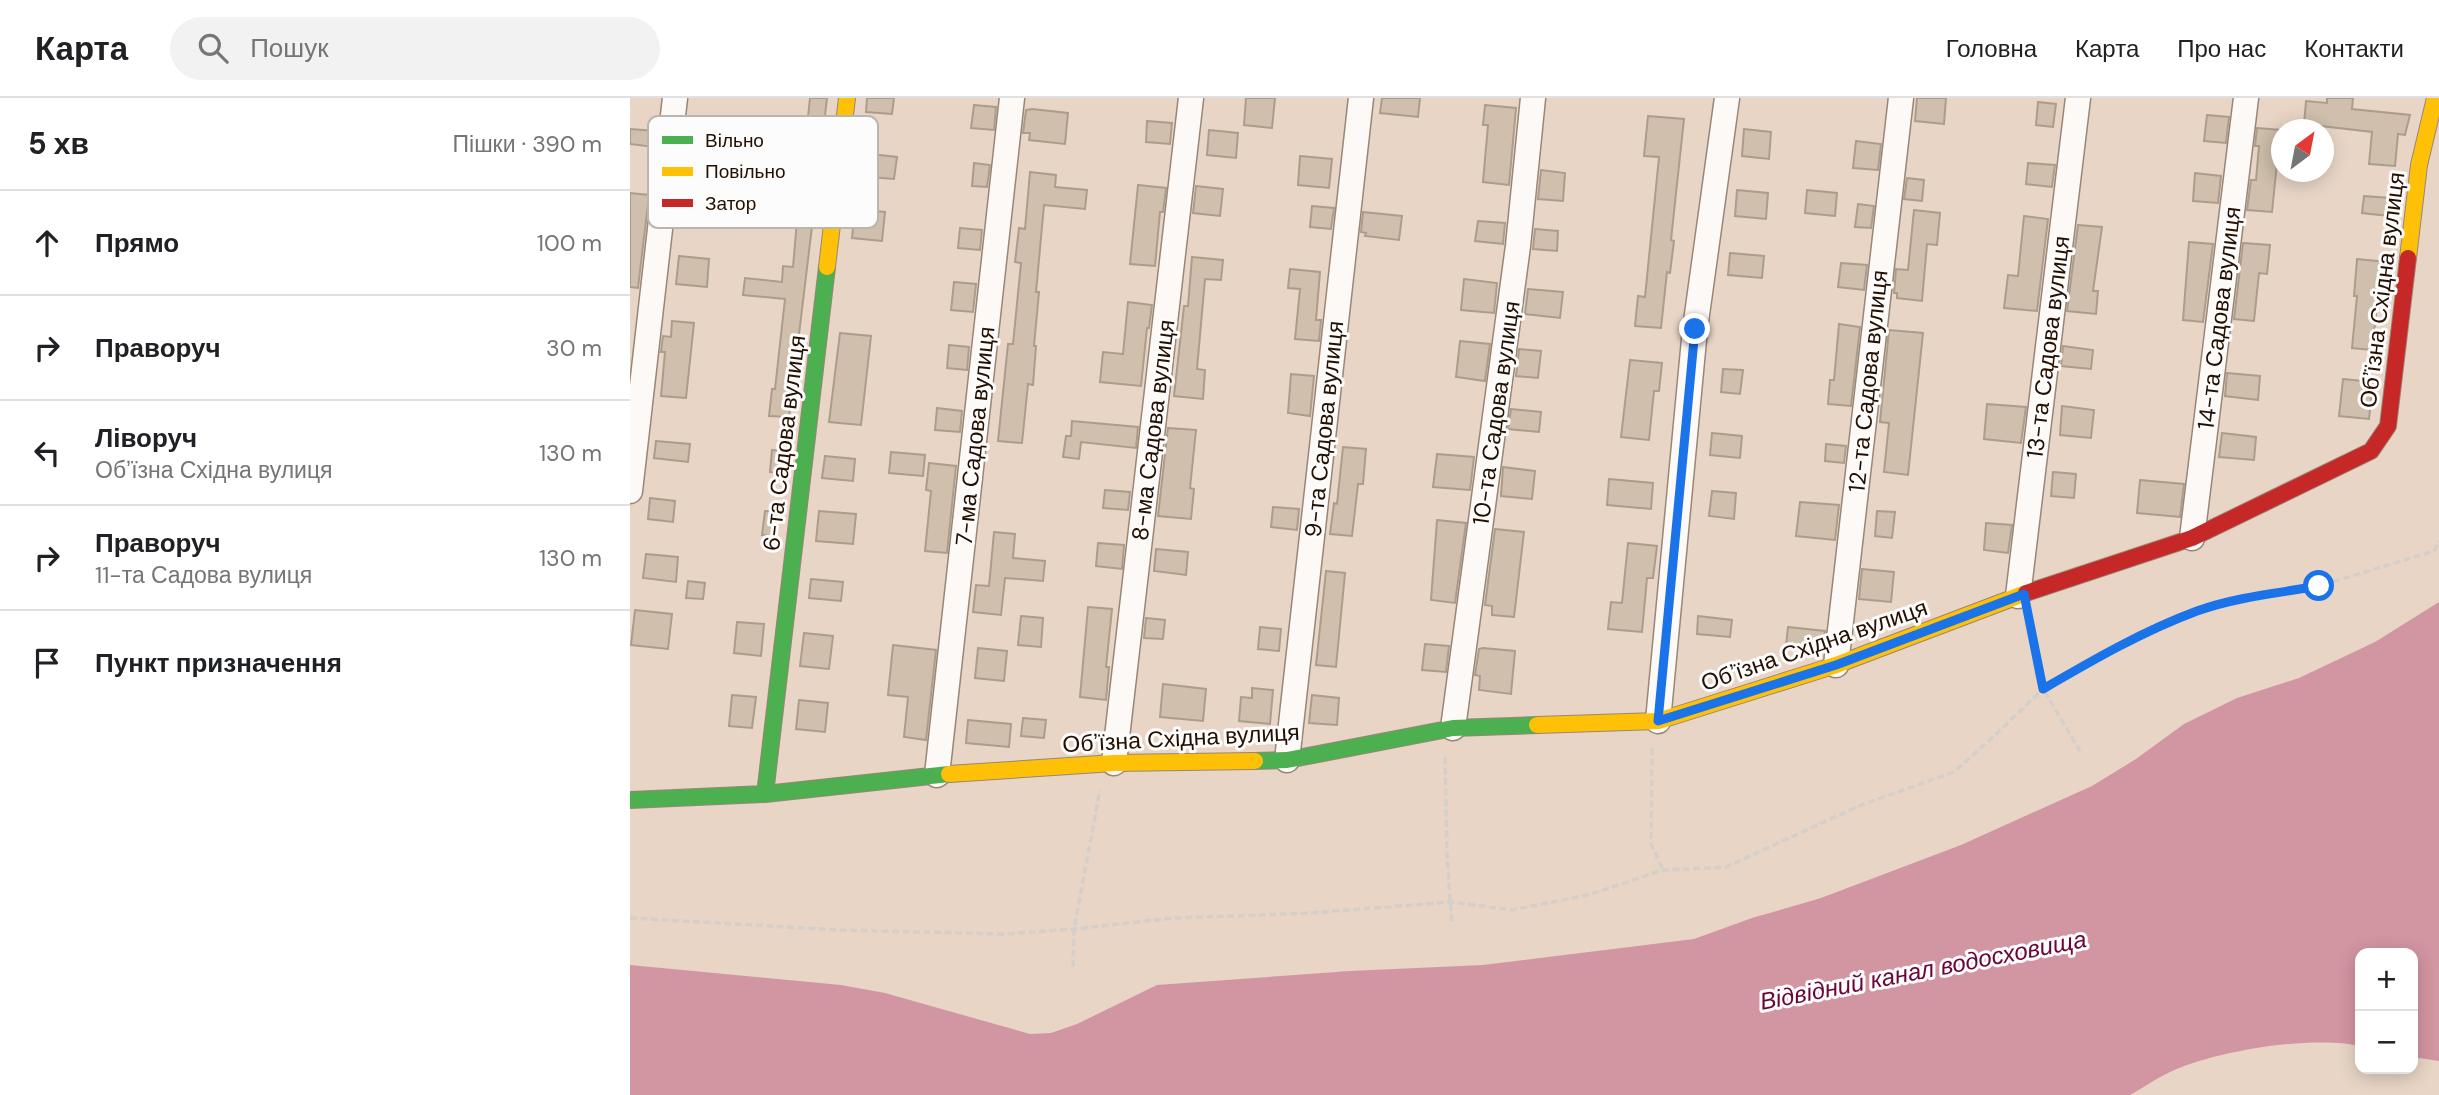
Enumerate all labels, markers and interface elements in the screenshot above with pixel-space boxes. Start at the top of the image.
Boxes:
search box [170,17,660,80]
text: Карта [35,27,128,70]
icon: search [194,29,232,67]
text: Пошук [250,31,329,65]
text: Головна [1946,33,2037,64]
text: Карта [2075,33,2139,64]
text: Про нас [2177,33,2266,64]
text: Контакти [2304,33,2404,64]
legend [648,116,878,228]
north arrow [2271,119,2334,182]
text: 5 хв [28,124,89,163]
text: Вільно [705,128,764,153]
text: Пішки · 390 m [452,129,602,159]
text: Повільно [705,159,786,184]
street label: Обʼїзна Східна вулиця [2353,170,2411,410]
text: Затор [705,191,756,216]
street label: 14-та Садова вулиця [2190,205,2248,431]
icon: ahead [28,224,66,262]
text: Прямо [95,226,179,260]
text: 100 m [537,228,602,258]
street label: 13-та Садова вулиця [2019,234,2077,460]
street label: 12-та Садова вулиця [1841,268,1895,494]
street label: 10-та Садова вулиця [1465,299,1527,527]
route end [1679,313,1710,344]
street label: 8-ма Садова вулиця [1125,318,1181,542]
street label: 9-та Садова вулиця [1298,319,1350,539]
street label: 7-ма Садова вулиця [949,325,1001,547]
icon: right [28,329,66,367]
text: Праворуч [95,331,221,365]
text: 30 m [546,333,602,363]
street label: 6-та Садова вулиця [756,333,812,553]
text: Ліворуч [95,421,197,455]
icon: left [28,434,66,472]
text: 130 m [539,438,602,468]
text: Обʼїзна Східна вулиця [95,455,333,485]
text: Праворуч [95,526,221,560]
icon: right [28,539,66,577]
text: 130 m [539,543,602,573]
text: 11-та Садова вулиця [95,560,312,590]
route start [2303,570,2334,601]
street label: Обʼїзна Східна вулиця [1697,592,1931,698]
icon: arrive [28,644,66,682]
text: Пункт призначення [95,646,342,680]
street label: Обʼїзна Східна вулиця [1062,717,1300,759]
water label: Відвідний канал водосховища [1757,923,2089,1017]
map controls [2355,948,2418,1074]
button: + [2355,948,2418,1011]
button: − [2355,1011,2418,1074]

